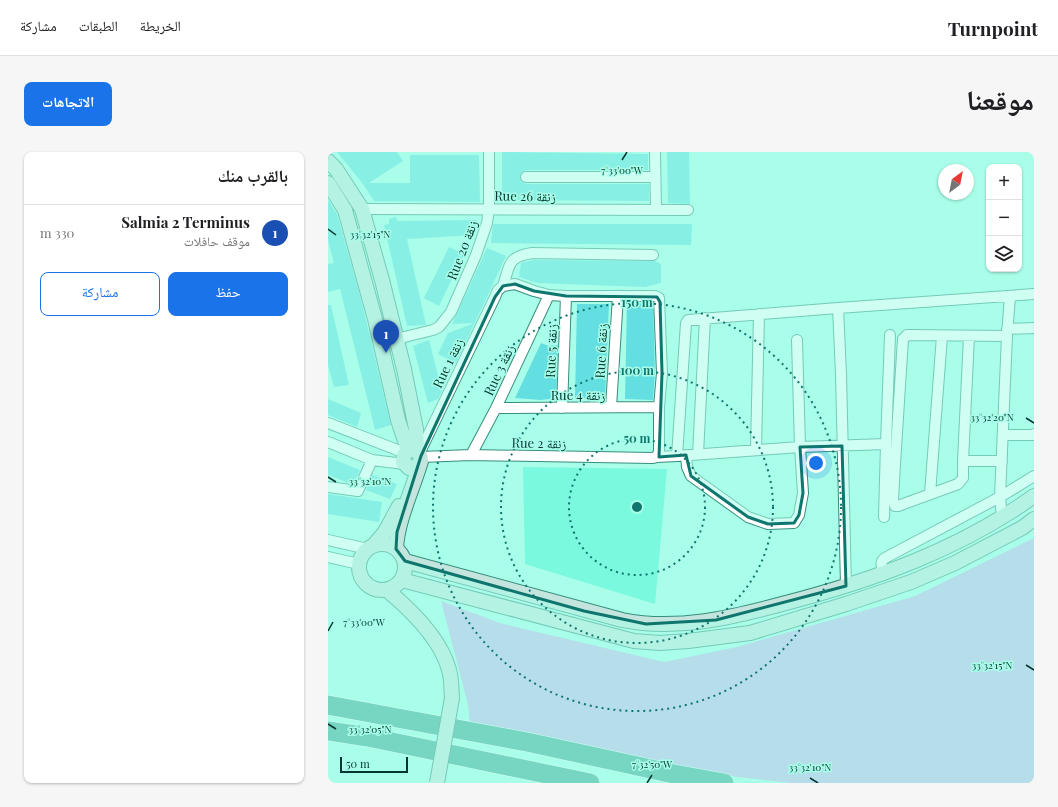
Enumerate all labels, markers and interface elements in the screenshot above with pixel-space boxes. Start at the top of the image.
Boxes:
text: Turnpoint [948,15,1038,41]
text: مشاركة [20,16,57,35]
text: الطبقات [79,16,118,35]
text: الخريطة [140,16,181,35]
text: موقعنا [966,80,1034,117]
button: الاتجاهات [24,82,112,126]
text: 7°33'00"W [601,163,644,177]
text: بالقرب منك [218,164,288,186]
north arrow [938,164,974,200]
map controls [986,164,1022,272]
button: + [986,164,1022,200]
street label: Rue 26 زنقة [494,186,556,206]
button: − [986,200,1022,236]
text: Salmia 2 Terminus [121,212,250,232]
street label: Rue 20 زنقة [442,218,482,282]
text: 330 m [40,224,74,241]
text: 1 [273,224,278,241]
text: 33°32'15"N [350,227,390,241]
text: موقف حافلات [184,232,250,249]
button: layers [986,236,1022,272]
button: مشاركة [40,272,160,316]
button: حفظ [168,272,288,316]
text: 150 m [621,294,653,310]
pin: 1 [373,320,399,353]
street label: Rue 6 زنقة [591,323,611,379]
street label: Rue 5 زنقة [541,324,561,378]
street label: Rue 1 زنقة [428,335,468,391]
street label: Rue 3 زنقة [479,342,519,398]
text: 100 m [620,362,654,378]
street label: Rue 4 زنقة [551,386,605,404]
text: 33°32'20"N [970,410,1014,424]
text: 50 m [624,430,651,446]
street label: Rue 2 زنقة [511,434,567,452]
your location [806,453,826,473]
text: 33°32'10"N [349,474,391,488]
centre of rings [630,500,644,514]
text: 7°33'00"W [343,615,386,629]
text: 33°32'15"N [972,658,1012,672]
text: 33°32'05"N [349,722,391,736]
scale bar [340,755,408,774]
text: 50 m [346,756,370,771]
text: 7°32'50"W [632,757,673,771]
text: 33°32'10"N [789,760,831,774]

